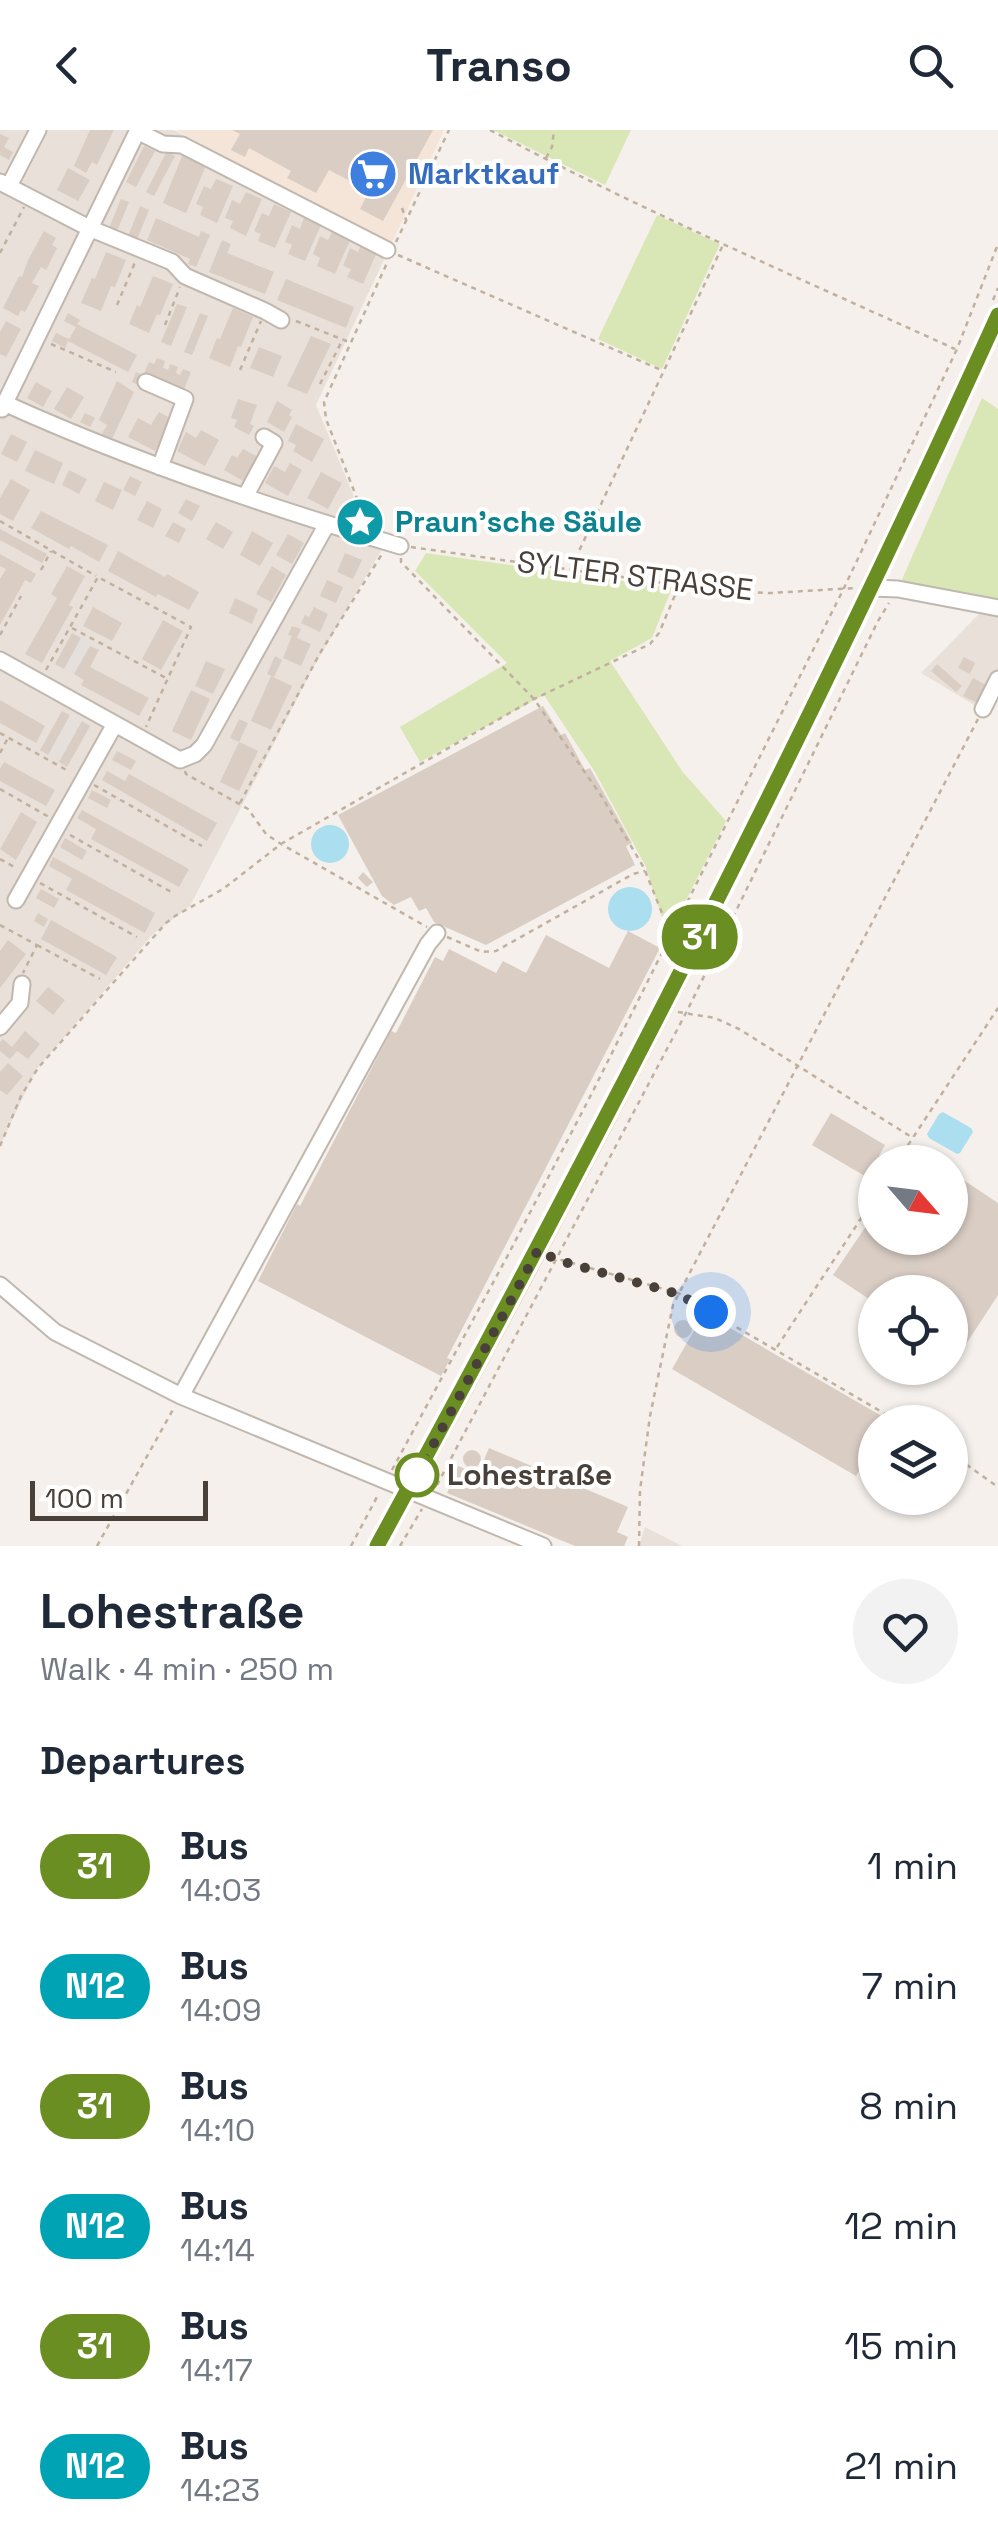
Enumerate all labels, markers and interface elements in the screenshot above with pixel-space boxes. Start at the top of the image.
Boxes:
text: Transo [426,37,572,94]
icon: back [40,38,95,93]
icon: search [903,38,958,93]
supermarket icon: Marktkauf [347,148,399,200]
place label: Marktkauf [408,154,559,193]
place icon: Praun’sche Säule [334,496,386,548]
place label: Praun’sche Säule [395,502,642,541]
street label: SYLTER STRASSE [515,542,755,609]
line badge: 31 [655,904,745,970]
text: 31 [682,915,718,959]
north arrow [858,1145,968,1255]
map controls [858,1145,968,1515]
button: locate [858,1275,968,1385]
your location [686,1287,736,1337]
button: layers [858,1405,968,1515]
marker: Lohestraße [396,1454,438,1496]
place label: Lohestraße [447,1455,612,1494]
scale bar [30,1476,208,1520]
text: 100 m [45,1480,124,1516]
button: heart [853,1579,958,1684]
text: Lohestraße [40,1581,304,1642]
text: Walk · 4 min · 250 m [40,1649,334,1689]
text: Departures [40,1737,245,1785]
text: Bus [180,1822,249,1870]
text: 1 min [867,1842,958,1890]
text: 31 [77,1844,113,1888]
text: 14:03 [180,1870,261,1910]
text: Bus [180,1942,249,1990]
text: 7 min [862,1962,958,2010]
text: N12 [65,1964,125,2008]
text: 14:09 [180,1990,262,2030]
text: Bus [180,2062,249,2110]
text: 8 min [859,2082,958,2130]
text: 31 [77,2084,113,2128]
text: 14:10 [180,2110,255,2150]
text: Bus [180,2182,249,2230]
text: 12 min [844,2202,958,2250]
text: N12 [65,2204,125,2248]
text: 14:14 [180,2230,255,2270]
text: Bus [180,2302,249,2350]
text: 15 min [844,2322,958,2370]
text: 31 [77,2324,113,2368]
text: 14:17 [180,2350,253,2390]
text: Bus [180,2422,249,2470]
text: 21 min [844,2442,958,2490]
text: N12 [65,2444,125,2488]
text: 14:23 [180,2470,260,2510]

